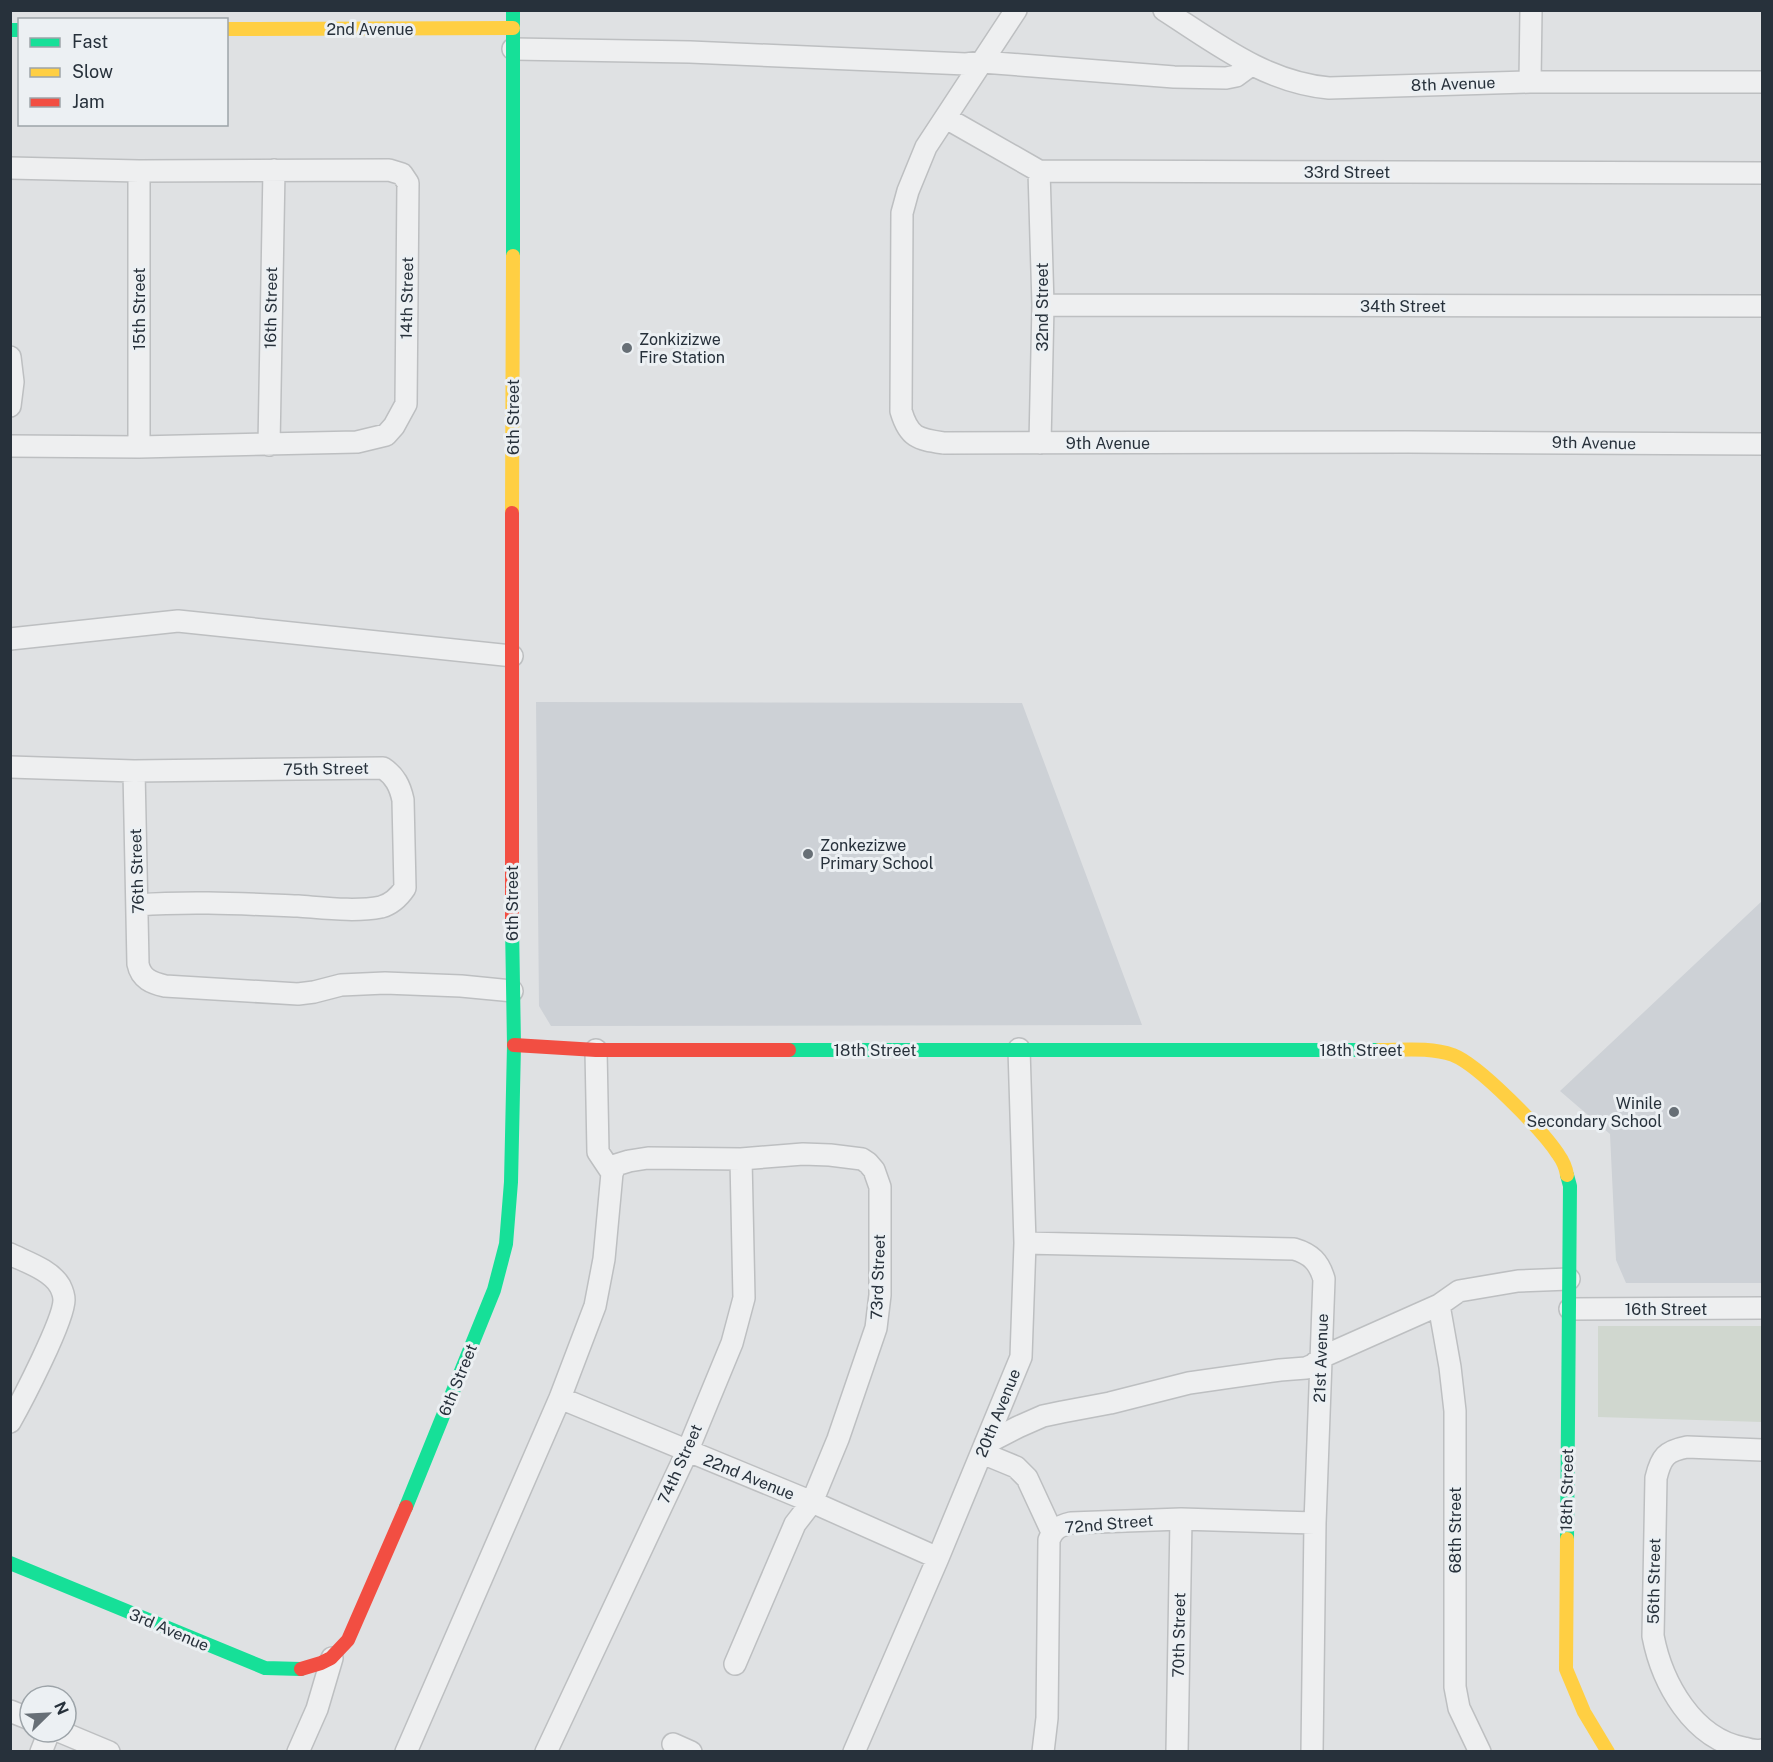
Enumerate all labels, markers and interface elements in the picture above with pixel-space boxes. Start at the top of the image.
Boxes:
legend [18,18,228,126]
street label: 2nd Avenue [326,20,414,39]
text: Fast [72,31,108,52]
text: Slow [72,61,113,82]
street label: 8th Avenue [1410,73,1496,95]
text: Jam [72,91,105,112]
street label: 33rd Street [1304,163,1390,182]
street label: 14th Street [397,257,417,339]
street label: 32nd Street [1033,262,1052,352]
street label: 16th Street [261,267,281,349]
street label: 15th Street [130,268,149,350]
street label: 34th Street [1360,297,1446,316]
place label: Zonkizizwe Fire Station [639,330,725,367]
marker: Zonkizizwe Fire Station [620,341,634,355]
street label: 6th Street [504,379,523,455]
street label: 9th Avenue [1552,433,1636,453]
street label: 9th Avenue [1066,434,1150,453]
street label: 75th Street [283,759,369,779]
street label: 76th Street [126,828,148,914]
place label: Zonkezizwe Primary School [820,836,934,873]
marker: Zonkezizwe Primary School [801,847,815,861]
street label: 6th Street [503,865,522,941]
street label: 18th Street [834,1041,916,1060]
street label: 18th Street [1320,1041,1402,1060]
place label: Winile Secondary School [1527,1094,1662,1131]
marker: Winile Secondary School [1667,1105,1681,1119]
street label: 73rd Street [867,1234,889,1320]
street label: 16th Street [1625,1300,1707,1319]
street label: 21st Avenue [1310,1313,1332,1403]
street label: 6th Street [435,1341,481,1419]
street label: 20th Avenue [972,1366,1024,1460]
street label: 74th Street [654,1421,706,1507]
street label: 18th Street [1557,1448,1577,1532]
street label: 22nd Avenue [701,1450,797,1504]
street label: 68th Street [1446,1487,1465,1573]
street label: 72nd Street [1064,1511,1154,1537]
street label: 56th Street [1644,1538,1664,1624]
street label: 70th Street [1169,1592,1189,1678]
street label: 3rd Avenue [126,1605,212,1655]
north arrow [18,1684,78,1744]
text: N [50,1699,72,1718]

